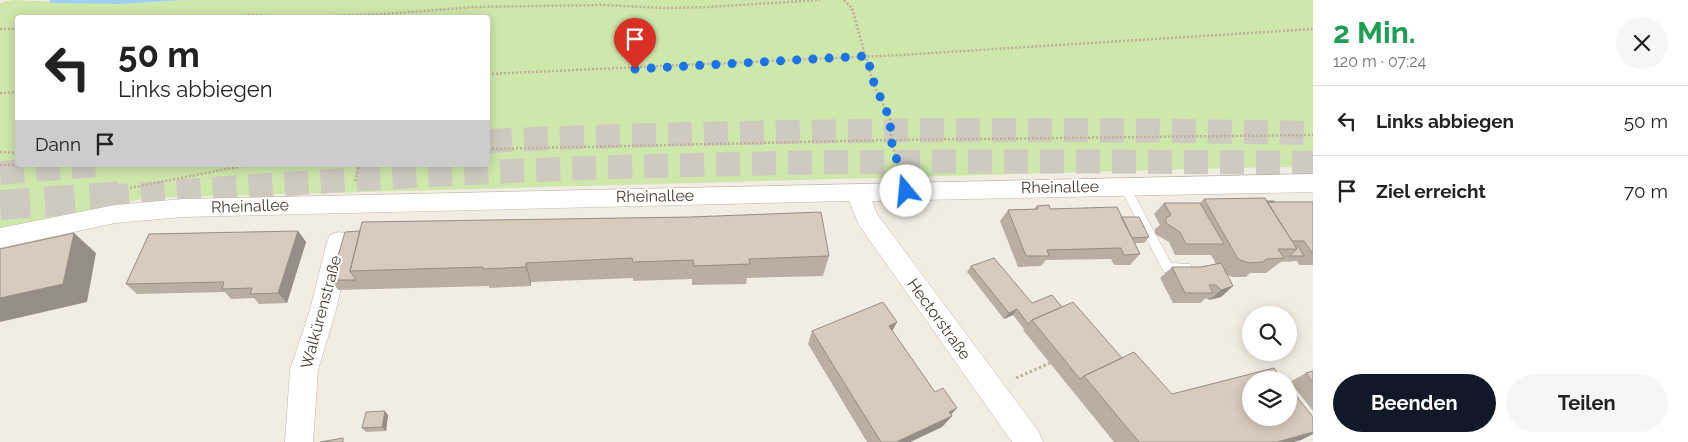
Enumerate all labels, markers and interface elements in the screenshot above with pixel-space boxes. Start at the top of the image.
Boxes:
text: 2 Min. [1333,15,1416,50]
button: close [1616,17,1668,69]
pin [614,18,656,69]
icon: arrive [621,25,649,53]
text: 50 m [118,34,200,75]
icon: left [35,35,100,100]
text: 120 m · 07:24 [1333,52,1426,71]
text: Links abbiegen [118,76,273,102]
icon: left [1333,107,1361,135]
text: Links abbiegen [1376,110,1514,132]
text: 50 m [1624,110,1668,132]
icon: arrive [91,130,119,158]
text: Dann [35,133,81,155]
position arrow [879,164,931,216]
street label: Rheinallee [1021,177,1099,197]
icon: arrive [1333,177,1361,205]
text: Ziel erreicht [1376,180,1486,202]
text: 70 m [1624,180,1668,202]
street label: Rheinallee [616,186,694,206]
street label: Rheinallee [211,195,289,217]
street label: Walkürenstraße [297,253,345,371]
street label: Hectorstraße [903,275,975,363]
map controls [1242,306,1297,426]
button: search [1242,306,1297,361]
button: layers [1242,371,1297,426]
button: Beenden [1333,374,1496,432]
button: Teilen [1506,374,1668,432]

